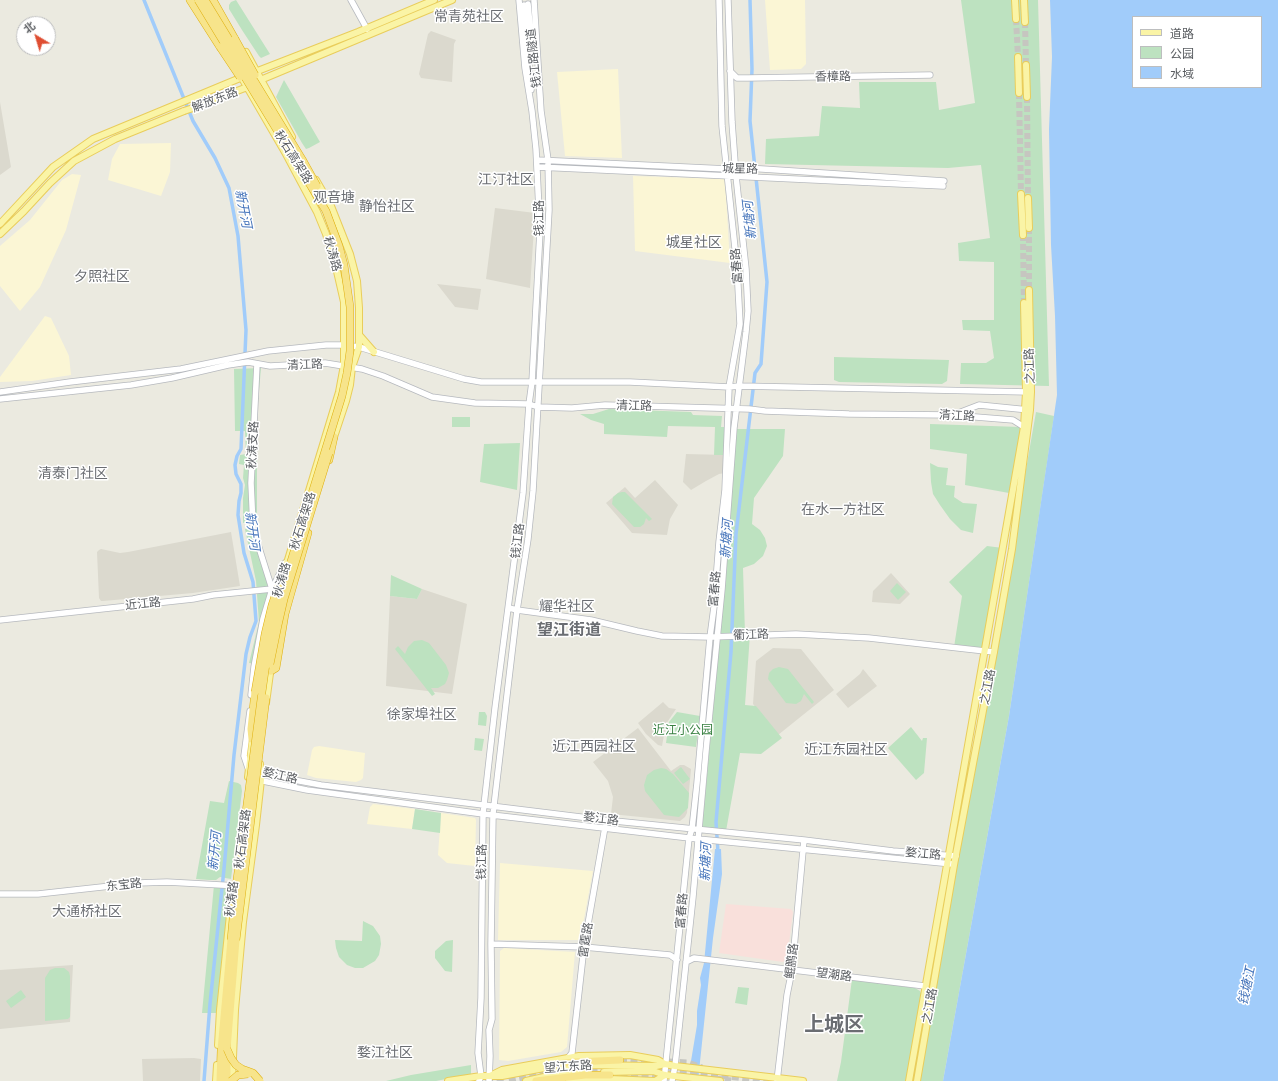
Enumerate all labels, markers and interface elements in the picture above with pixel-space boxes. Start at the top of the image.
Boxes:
district label: 常青苑社区 [434,9,504,25]
north arrow [16,16,56,56]
legend [1132,16,1262,88]
text: 北 [21,18,38,36]
text: 道路 [1170,26,1194,41]
street label: 钱江路隧道 [524,27,544,89]
text: 公园 [1170,46,1194,61]
text: 水域 [1170,66,1194,81]
street label: 香樟路 [815,69,851,85]
street label: 解放东路 [190,85,240,115]
street label: 秋石高架路 [271,128,315,186]
street label: 城星路 [722,161,758,177]
district label: 江汀社区 [478,172,534,188]
water label: 新开河 [232,188,254,230]
district label: 观音塘 [313,190,355,206]
district label: 静怡社区 [359,199,415,215]
street label: 钱江路 [532,200,546,236]
water label: 新塘河 [740,200,760,240]
street label: 秋涛路 [320,235,344,273]
district label: 城星社区 [666,235,722,251]
street label: 富春路 [728,247,746,285]
district label: 夕照社区 [74,269,130,285]
street label: 之江路 [1022,348,1038,384]
street label: 清江路 [287,357,323,373]
street label: 清江路 [616,398,652,414]
street label: 清江路 [939,408,975,424]
street label: 秋涛支路 [245,421,261,469]
district label: 清泰门社区 [38,466,108,482]
street label: 秋石高架路 [287,490,319,552]
district label: 在水一方社区 [801,502,885,518]
water label: 新开河 [242,511,262,551]
water label: 新塘河 [718,519,736,559]
street label: 钱江路 [509,522,527,560]
street label: 秋涛路 [270,561,294,599]
street label: 富春路 [706,570,724,608]
street label: 近江路 [124,595,162,613]
district label: 耀华社区 [539,599,595,615]
district label: 望江街道 [537,620,601,640]
street label: 衢江路 [733,627,769,643]
street label: 之江路 [977,668,999,706]
district label: 徐家埠社区 [387,707,457,723]
park label: 近江小公园 [653,723,713,737]
district label: 近江西园社区 [552,739,636,755]
district label: 近江东园社区 [804,742,888,758]
street label: 婺江路 [261,765,299,787]
street label: 秋石高架路 [232,808,254,870]
street label: 婺江路 [582,810,620,828]
water label: 新开河 [206,831,224,871]
water label: 新塘河 [698,842,714,882]
street label: 钱江路 [474,844,490,880]
street label: 婺江路 [904,845,942,863]
street label: 东宝路 [105,876,143,894]
street label: 秋涛路 [223,880,241,918]
street label: 富春路 [673,892,691,930]
district label: 大通桥社区 [52,904,122,920]
street label: 雷霆路 [576,921,596,959]
street label: 鲲鹏路 [783,942,801,980]
water label: 钱塘江 [1235,965,1259,1007]
street label: 望潮路 [815,966,853,984]
street label: 之江路 [920,987,940,1025]
district label: 上城区 [804,1013,864,1037]
district label: 婺江社区 [357,1045,413,1061]
street label: 望江东路 [544,1058,592,1076]

